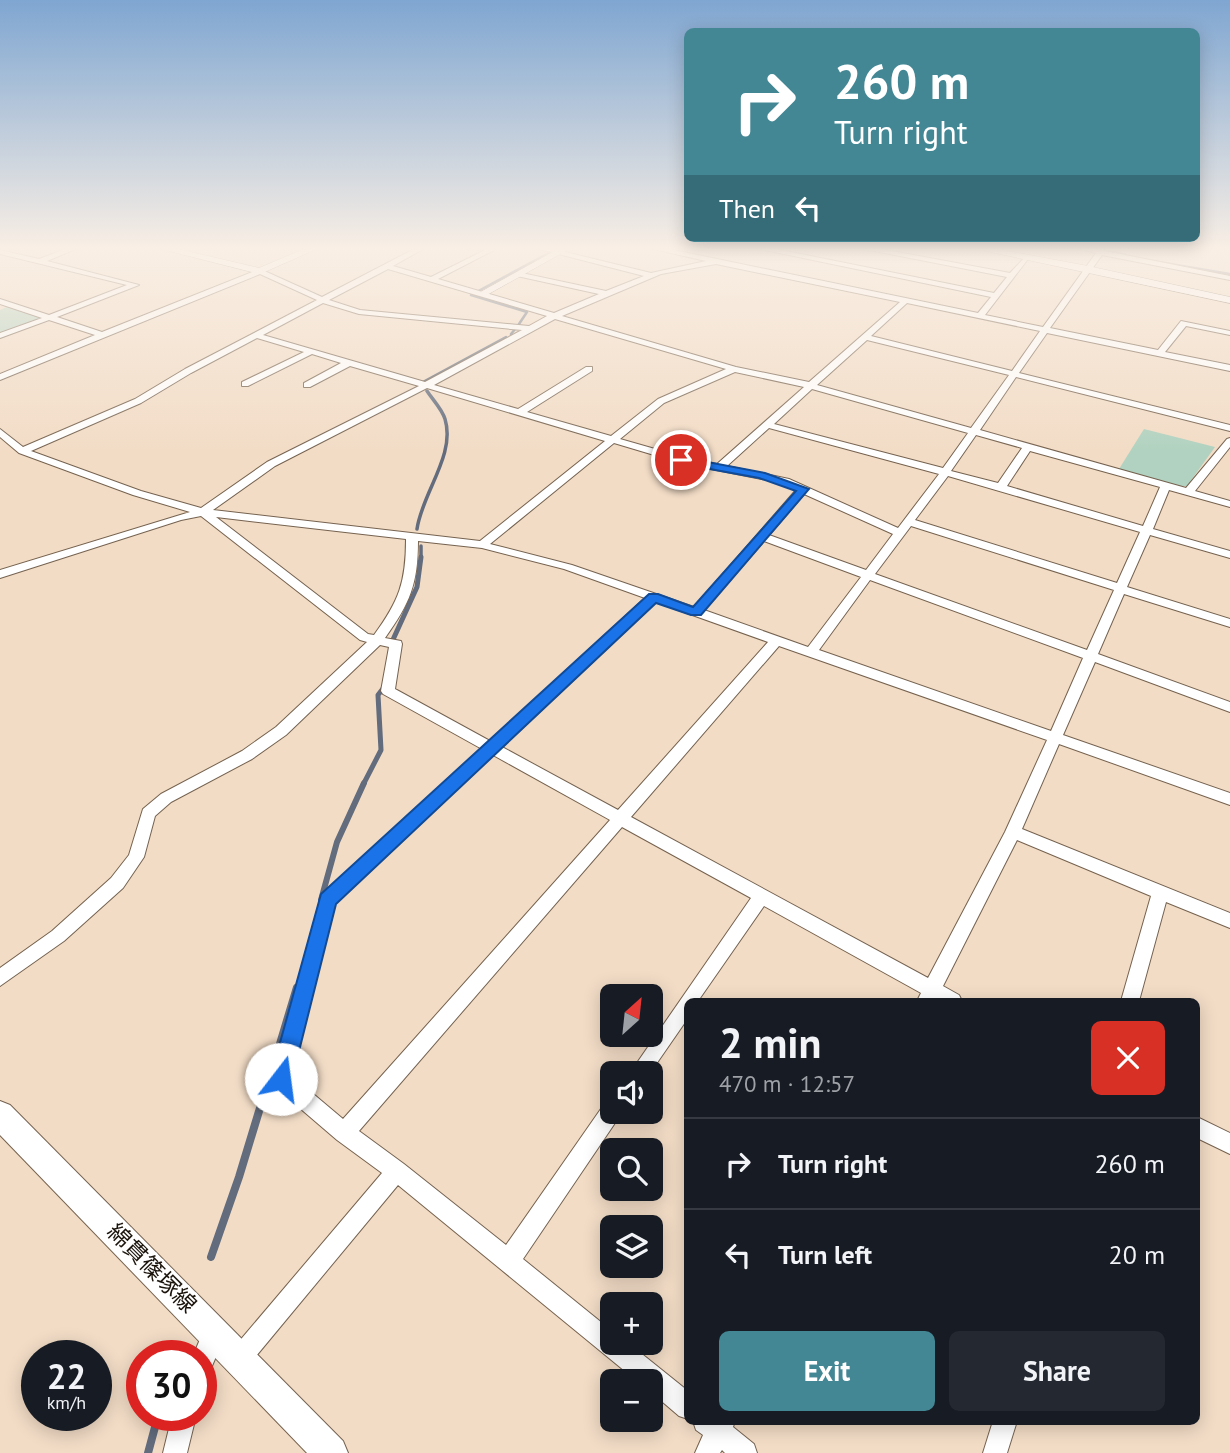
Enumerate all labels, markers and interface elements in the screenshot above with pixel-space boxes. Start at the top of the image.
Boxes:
text: 260 m [834,49,969,113]
icon: right [719,56,810,147]
text: Turn right [834,111,968,153]
icon: left [789,189,827,227]
text: Then [719,192,775,225]
pin [651,430,711,490]
icon: arrive [662,441,700,479]
north arrow [600,984,663,1046]
map controls [600,984,663,1432]
text: 2 min [719,1015,821,1070]
button: close [1091,1021,1165,1095]
position arrow [244,1042,318,1116]
button: sound [600,1061,663,1124]
text: 470 m · 12:57 [719,1069,855,1098]
button: search [600,1138,663,1201]
icon: right [719,1145,757,1183]
text: Turn right [778,1147,887,1180]
text: 260 m [1094,1147,1165,1180]
button: layers [600,1215,663,1278]
street label: 綿貫篠塚線 [101,1217,203,1319]
icon: left [719,1236,757,1274]
text: Turn left [778,1238,872,1271]
text: 20 m [1109,1238,1165,1271]
button: + [600,1292,663,1355]
button: Exit [719,1331,935,1411]
button: Share [949,1331,1165,1411]
speed limit sign: 30 [126,1340,217,1431]
text: 22 [47,1353,86,1399]
button: − [600,1369,663,1432]
text: km/h [47,1391,86,1414]

